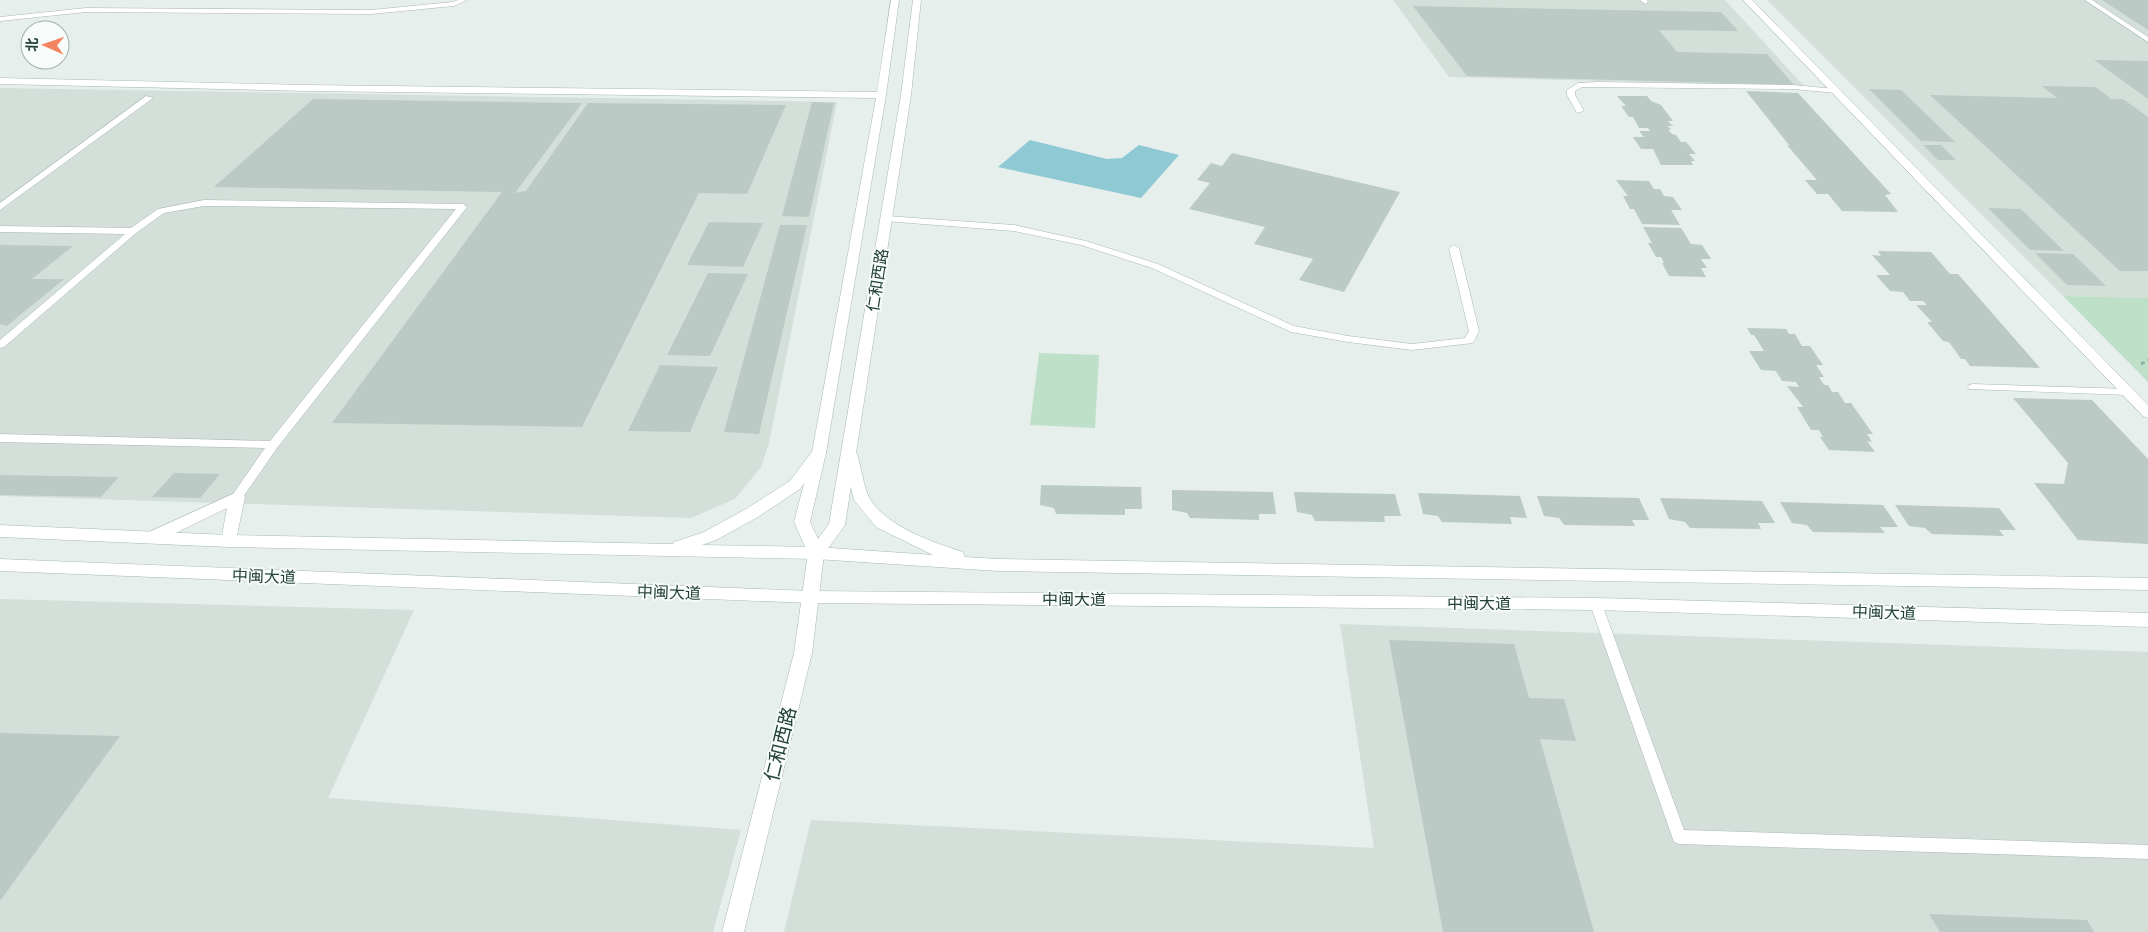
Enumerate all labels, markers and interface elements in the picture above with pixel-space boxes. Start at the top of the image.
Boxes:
north arrow [20,20,70,70]
text: 北 [23,37,40,52]
street label: 仁和西路 [862,247,891,313]
street label: 中闽大道 [232,565,296,586]
street label: 中闽大道 [637,581,701,602]
street label: 中闽大道 [1042,589,1106,608]
street label: 中闽大道 [1447,593,1511,612]
street label: 中闽大道 [1852,601,1916,622]
street label: 仁和西路 [759,704,800,784]

